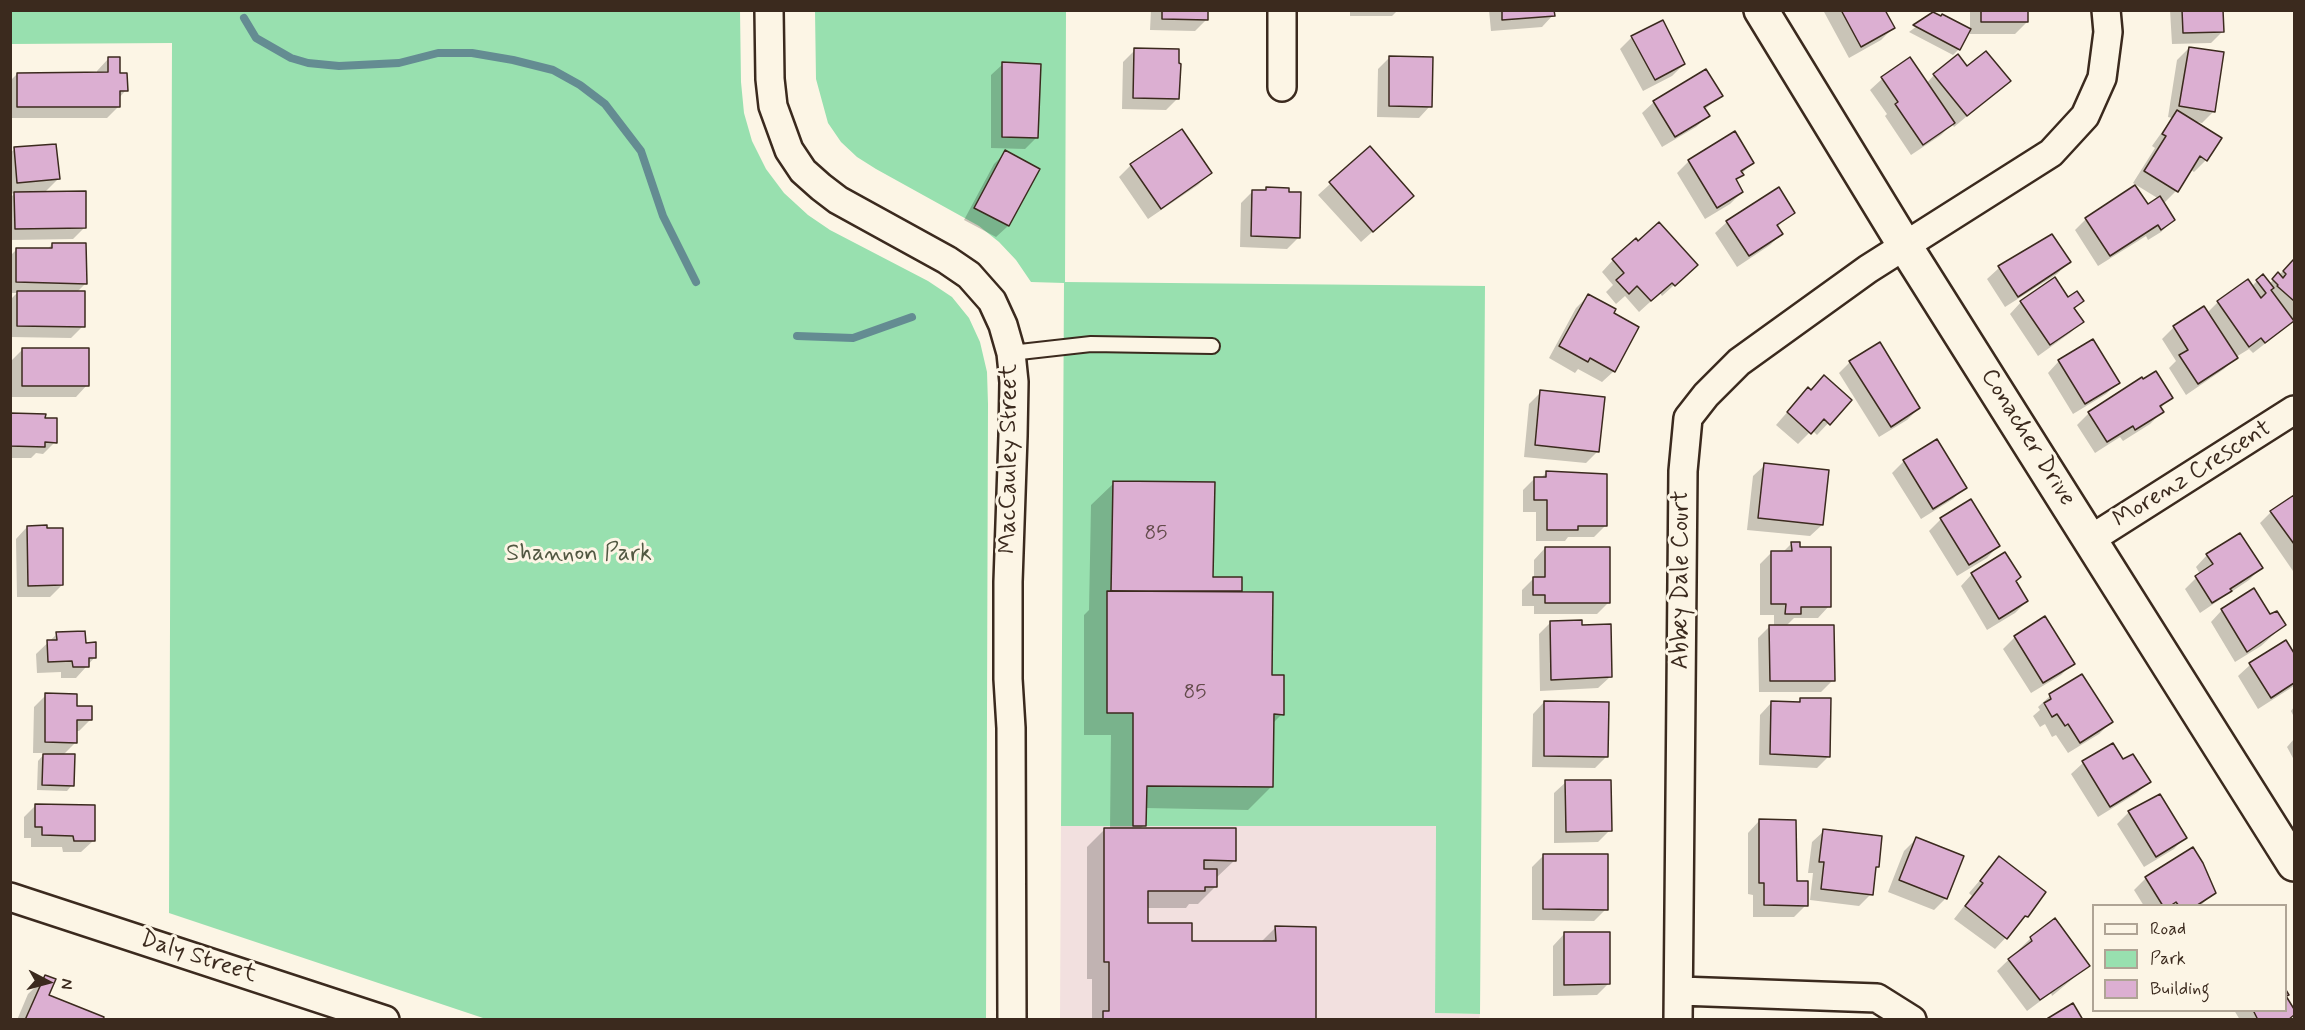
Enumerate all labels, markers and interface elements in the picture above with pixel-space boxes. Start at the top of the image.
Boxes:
street label: MacCauley Street [996,364,1024,554]
street label: Conacher Drive [1973,364,2081,512]
street label: Morenz Crescent [2109,415,2277,535]
street label: Abbey Dale Court [1668,491,1696,669]
house number: 85 [1144,522,1168,548]
park label: Shannon Park [506,541,652,569]
house number: 85 [1183,681,1207,707]
legend [2092,904,2287,1012]
text: Road [2150,917,2186,941]
street label: Daly Street [136,926,260,990]
text: Park [2150,947,2186,971]
north arrow [18,952,78,1012]
text: Building [2150,977,2210,1001]
text: N [55,978,77,990]

